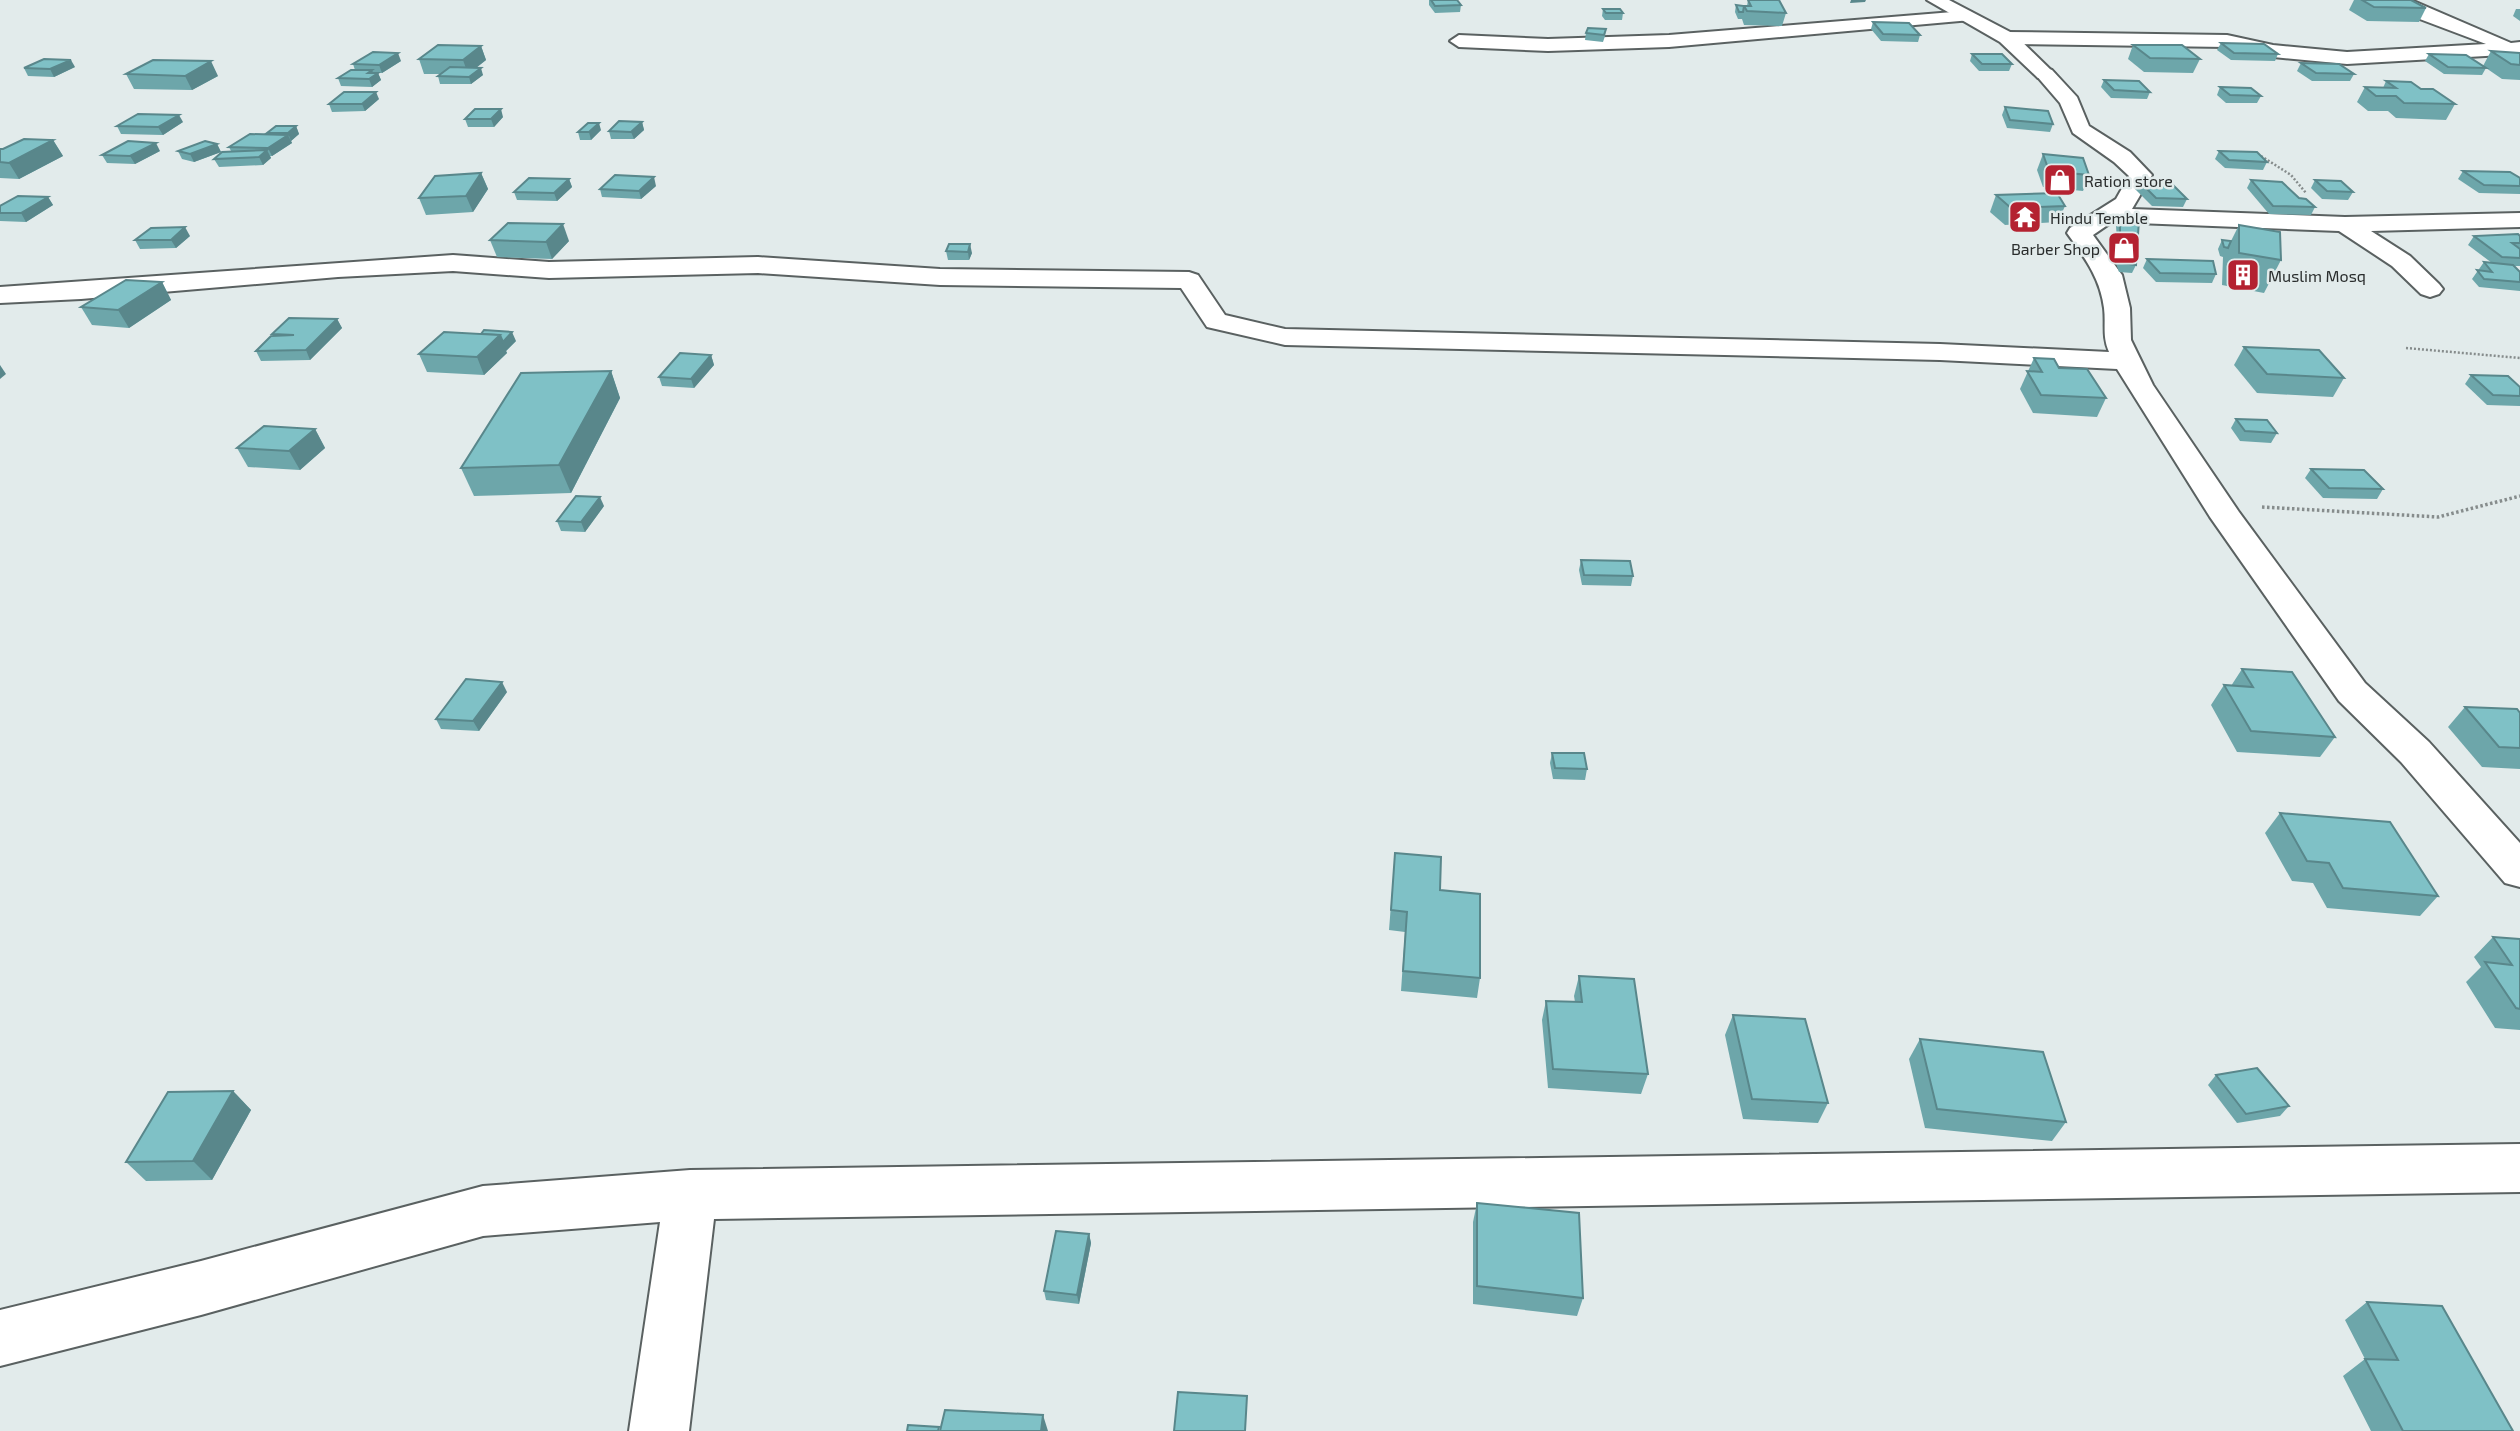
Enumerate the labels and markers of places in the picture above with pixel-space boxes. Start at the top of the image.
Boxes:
shop icon: Ration store [2041,161,2079,199]
place label: Ration store [2084,171,2173,190]
temple icon: Hindu Temble [2006,198,2044,236]
place label: Hindu Temble [2050,208,2148,227]
shop icon: Barber Shop [2105,229,2143,267]
place label: Barber Shop [2011,239,2100,258]
building icon: Muslim Mosq [2224,256,2262,294]
place label: Muslim Mosq [2268,266,2366,285]

